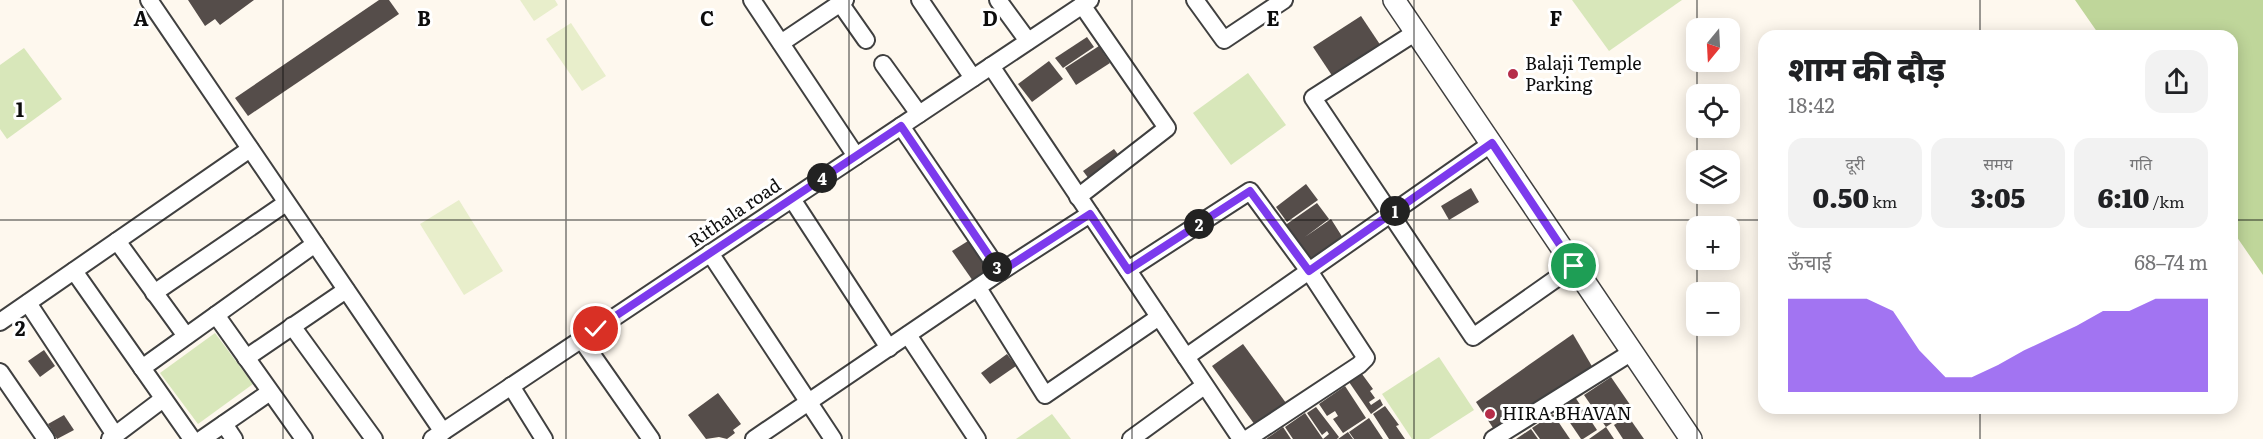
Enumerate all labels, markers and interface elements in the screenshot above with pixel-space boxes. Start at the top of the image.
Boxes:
text: A [133,2,149,32]
text: B [417,2,431,32]
text: C [700,2,714,32]
text: D [982,2,998,32]
text: E [1266,2,1280,32]
text: F [1550,2,1563,32]
north arrow [1686,18,1740,72]
map controls [1686,18,1740,336]
text: शाम की दौड़ [1788,42,1945,91]
place label: Balaji Temple Parking [1525,49,1642,97]
button: share [2145,50,2208,113]
marker: Balaji Temple Parking [1506,67,1520,81]
button: locate [1686,84,1740,138]
text: 18:42 [1788,89,1835,119]
text: 1 [16,93,24,123]
button: layers [1686,150,1740,204]
text: दूरी [1845,151,1865,175]
text: समय [1983,151,2013,175]
text: गति [2130,151,2152,175]
pin: 4 [807,163,837,193]
text: 4 [817,166,827,190]
street label: Rithala road [683,171,786,253]
text: 0.50 [1813,177,1869,216]
text: 3:05 [1971,177,2025,216]
text: 6:10 [2097,177,2149,216]
text: km [1869,189,1897,213]
text: /km [2149,189,2185,213]
pin: 1 [1380,196,1410,226]
text: 1 [1392,199,1398,223]
pin: 2 [1184,209,1214,239]
text: 2 [1195,212,1203,236]
button: + [1686,216,1740,270]
pin [1548,240,1599,291]
text: ऊँचाई [1788,246,1831,276]
text: 68–74 m [2134,246,2208,276]
icon: arrive [1557,249,1590,282]
pin: 3 [982,252,1012,282]
text: 3 [993,255,1001,279]
button: − [1686,282,1740,336]
pin [570,303,621,354]
text: 2 [15,312,26,342]
icon: check [579,312,612,345]
place label: HIRA BHAVAN [1502,399,1632,426]
marker: HIRA BHAVAN [1483,407,1497,421]

